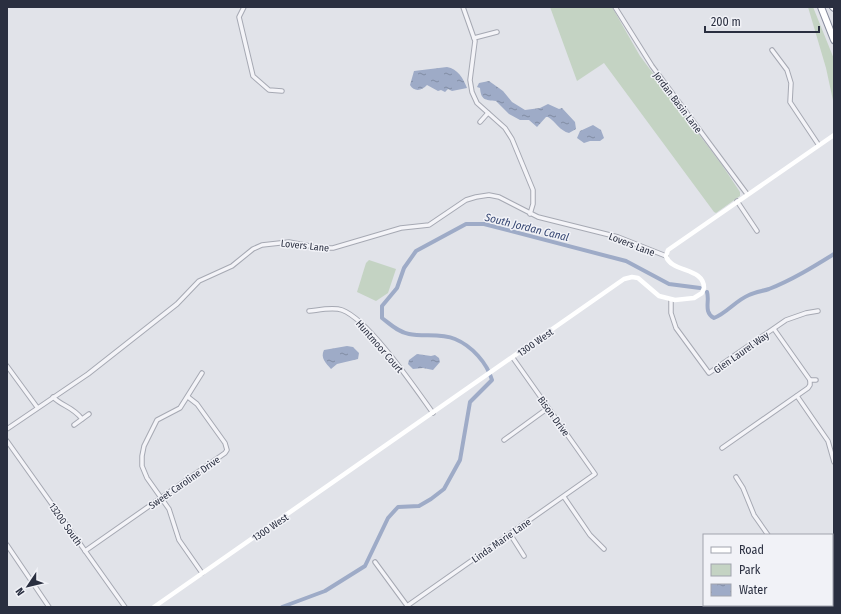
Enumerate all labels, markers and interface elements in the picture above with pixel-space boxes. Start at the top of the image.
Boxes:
scale bar [705,8,819,34]
text: 200 m [711,15,741,29]
street label: Jordan Basin Lane [650,70,704,136]
water label: South Jordan Canal [483,211,570,244]
street label: Lovers Lane [607,231,656,259]
street label: Lovers Lane [280,238,330,254]
street label: Huntmoor Court [353,318,406,376]
street label: 1300 West [515,326,556,360]
street label: Glen Laurel Way [712,329,772,376]
street label: Bison Drive [535,394,572,439]
street label: Sweet Caroline Drive [147,454,223,512]
street label: 13200 South [46,501,84,548]
street label: 1300 West [250,511,292,544]
street label: Linda Marie Lane [470,516,534,566]
legend [703,534,833,606]
text: Road [739,543,764,557]
text: Park [739,563,761,577]
north arrow [8,566,48,606]
text: Water [739,583,768,597]
text: N [13,585,27,598]

